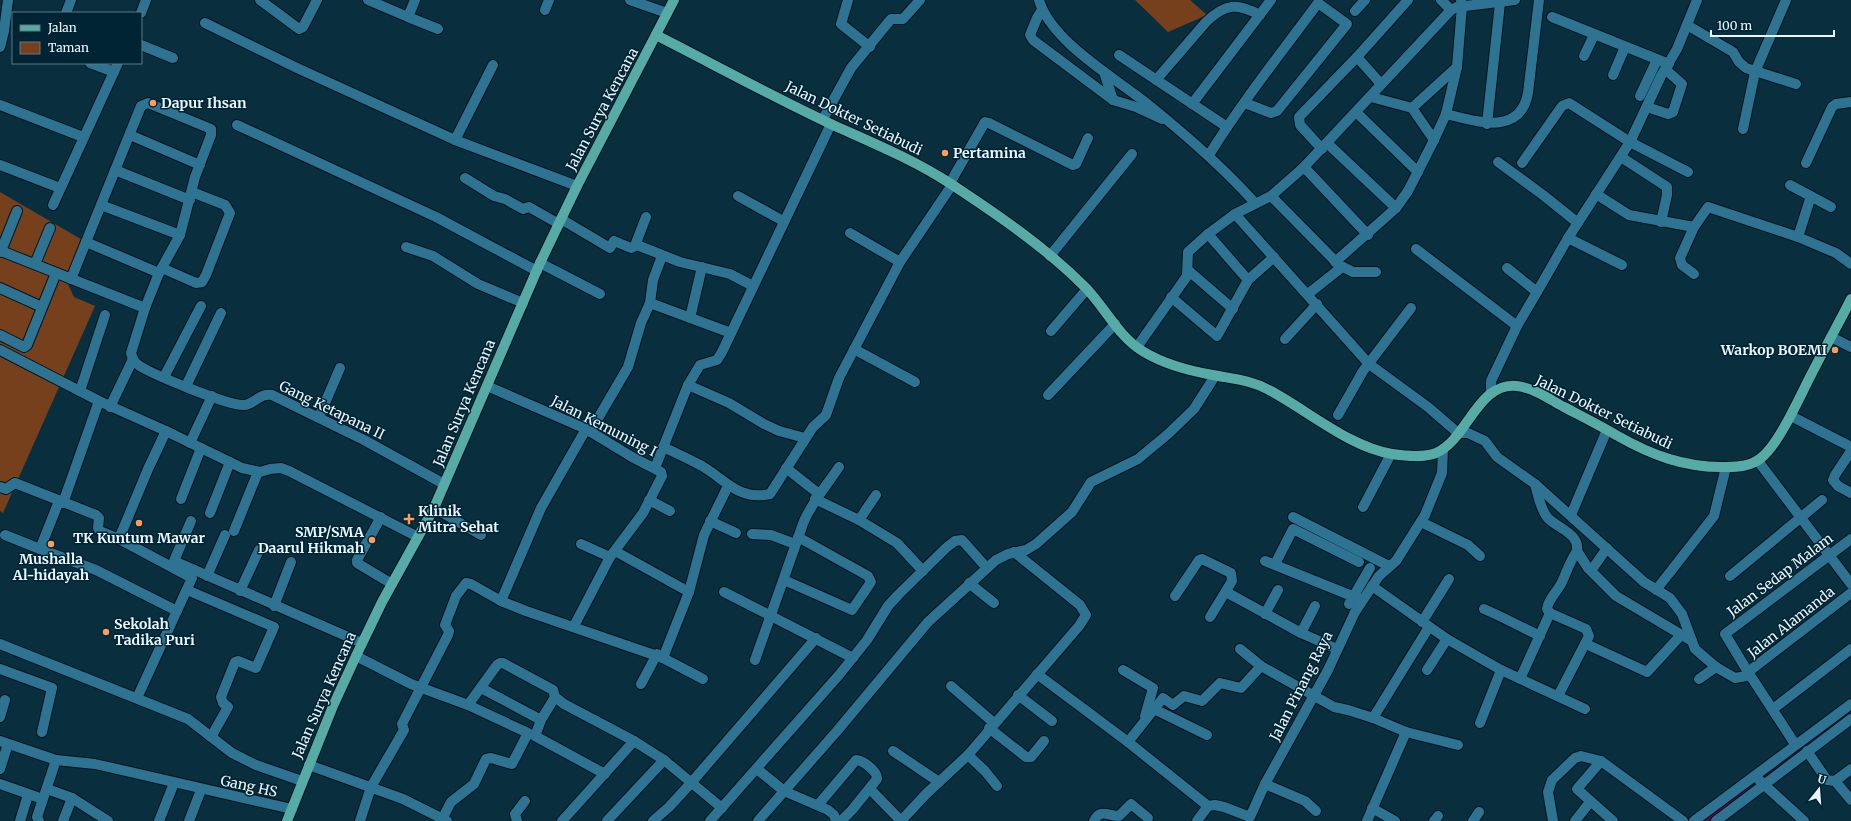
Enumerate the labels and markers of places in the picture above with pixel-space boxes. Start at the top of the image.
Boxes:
place label: Dapur Ihsan [161,94,247,112]
marker: Dapur Ihsan [148,98,158,108]
place label: Pertamina [953,144,1026,162]
marker: Pertamina [940,148,950,158]
place label: Warkop BOEMI [1720,341,1827,359]
marker: Warkop BOEMI [1830,345,1840,355]
place label: Klinik Mitra Sehat [418,502,499,536]
marker: Klinik Mitra Sehat [403,513,415,525]
marker: TK Kuntum Mawar [134,518,144,528]
place label: SMP/SMA Daarul Hikmah [258,523,365,557]
place label: TK Kuntum Mawar [73,529,206,547]
marker: SMP/SMA Daarul Hikmah [367,535,377,545]
marker: Mushalla Al-hidayah [46,539,56,549]
place label: Mushalla Al-hidayah [12,550,90,584]
place label: Sekolah Tadika Puri [114,615,195,649]
marker: Sekolah Tadika Puri [101,627,111,637]

